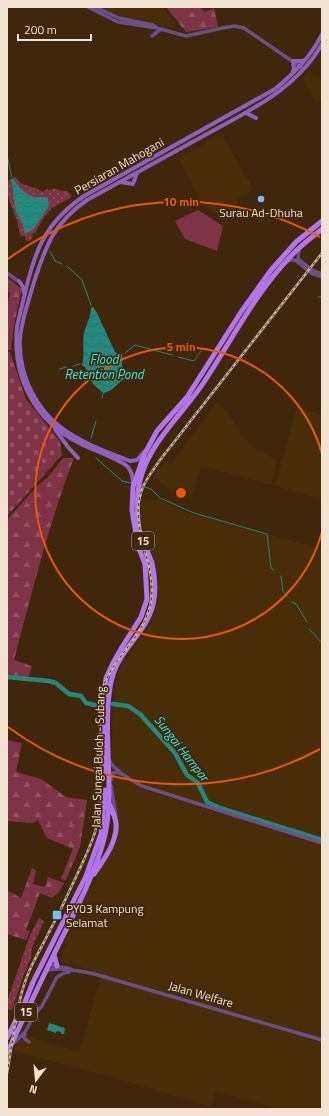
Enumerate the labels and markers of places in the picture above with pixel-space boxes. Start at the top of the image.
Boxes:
marker: Surau Ad-Dhuha [256,194,266,204]
place label: Surau Ad-Dhuha [219,203,303,222]
centre of rings [174,486,188,500]
place label: PY03 Kampung Selamat [66,899,144,932]
marker: PY03 Kampung Selamat [51,909,63,921]

